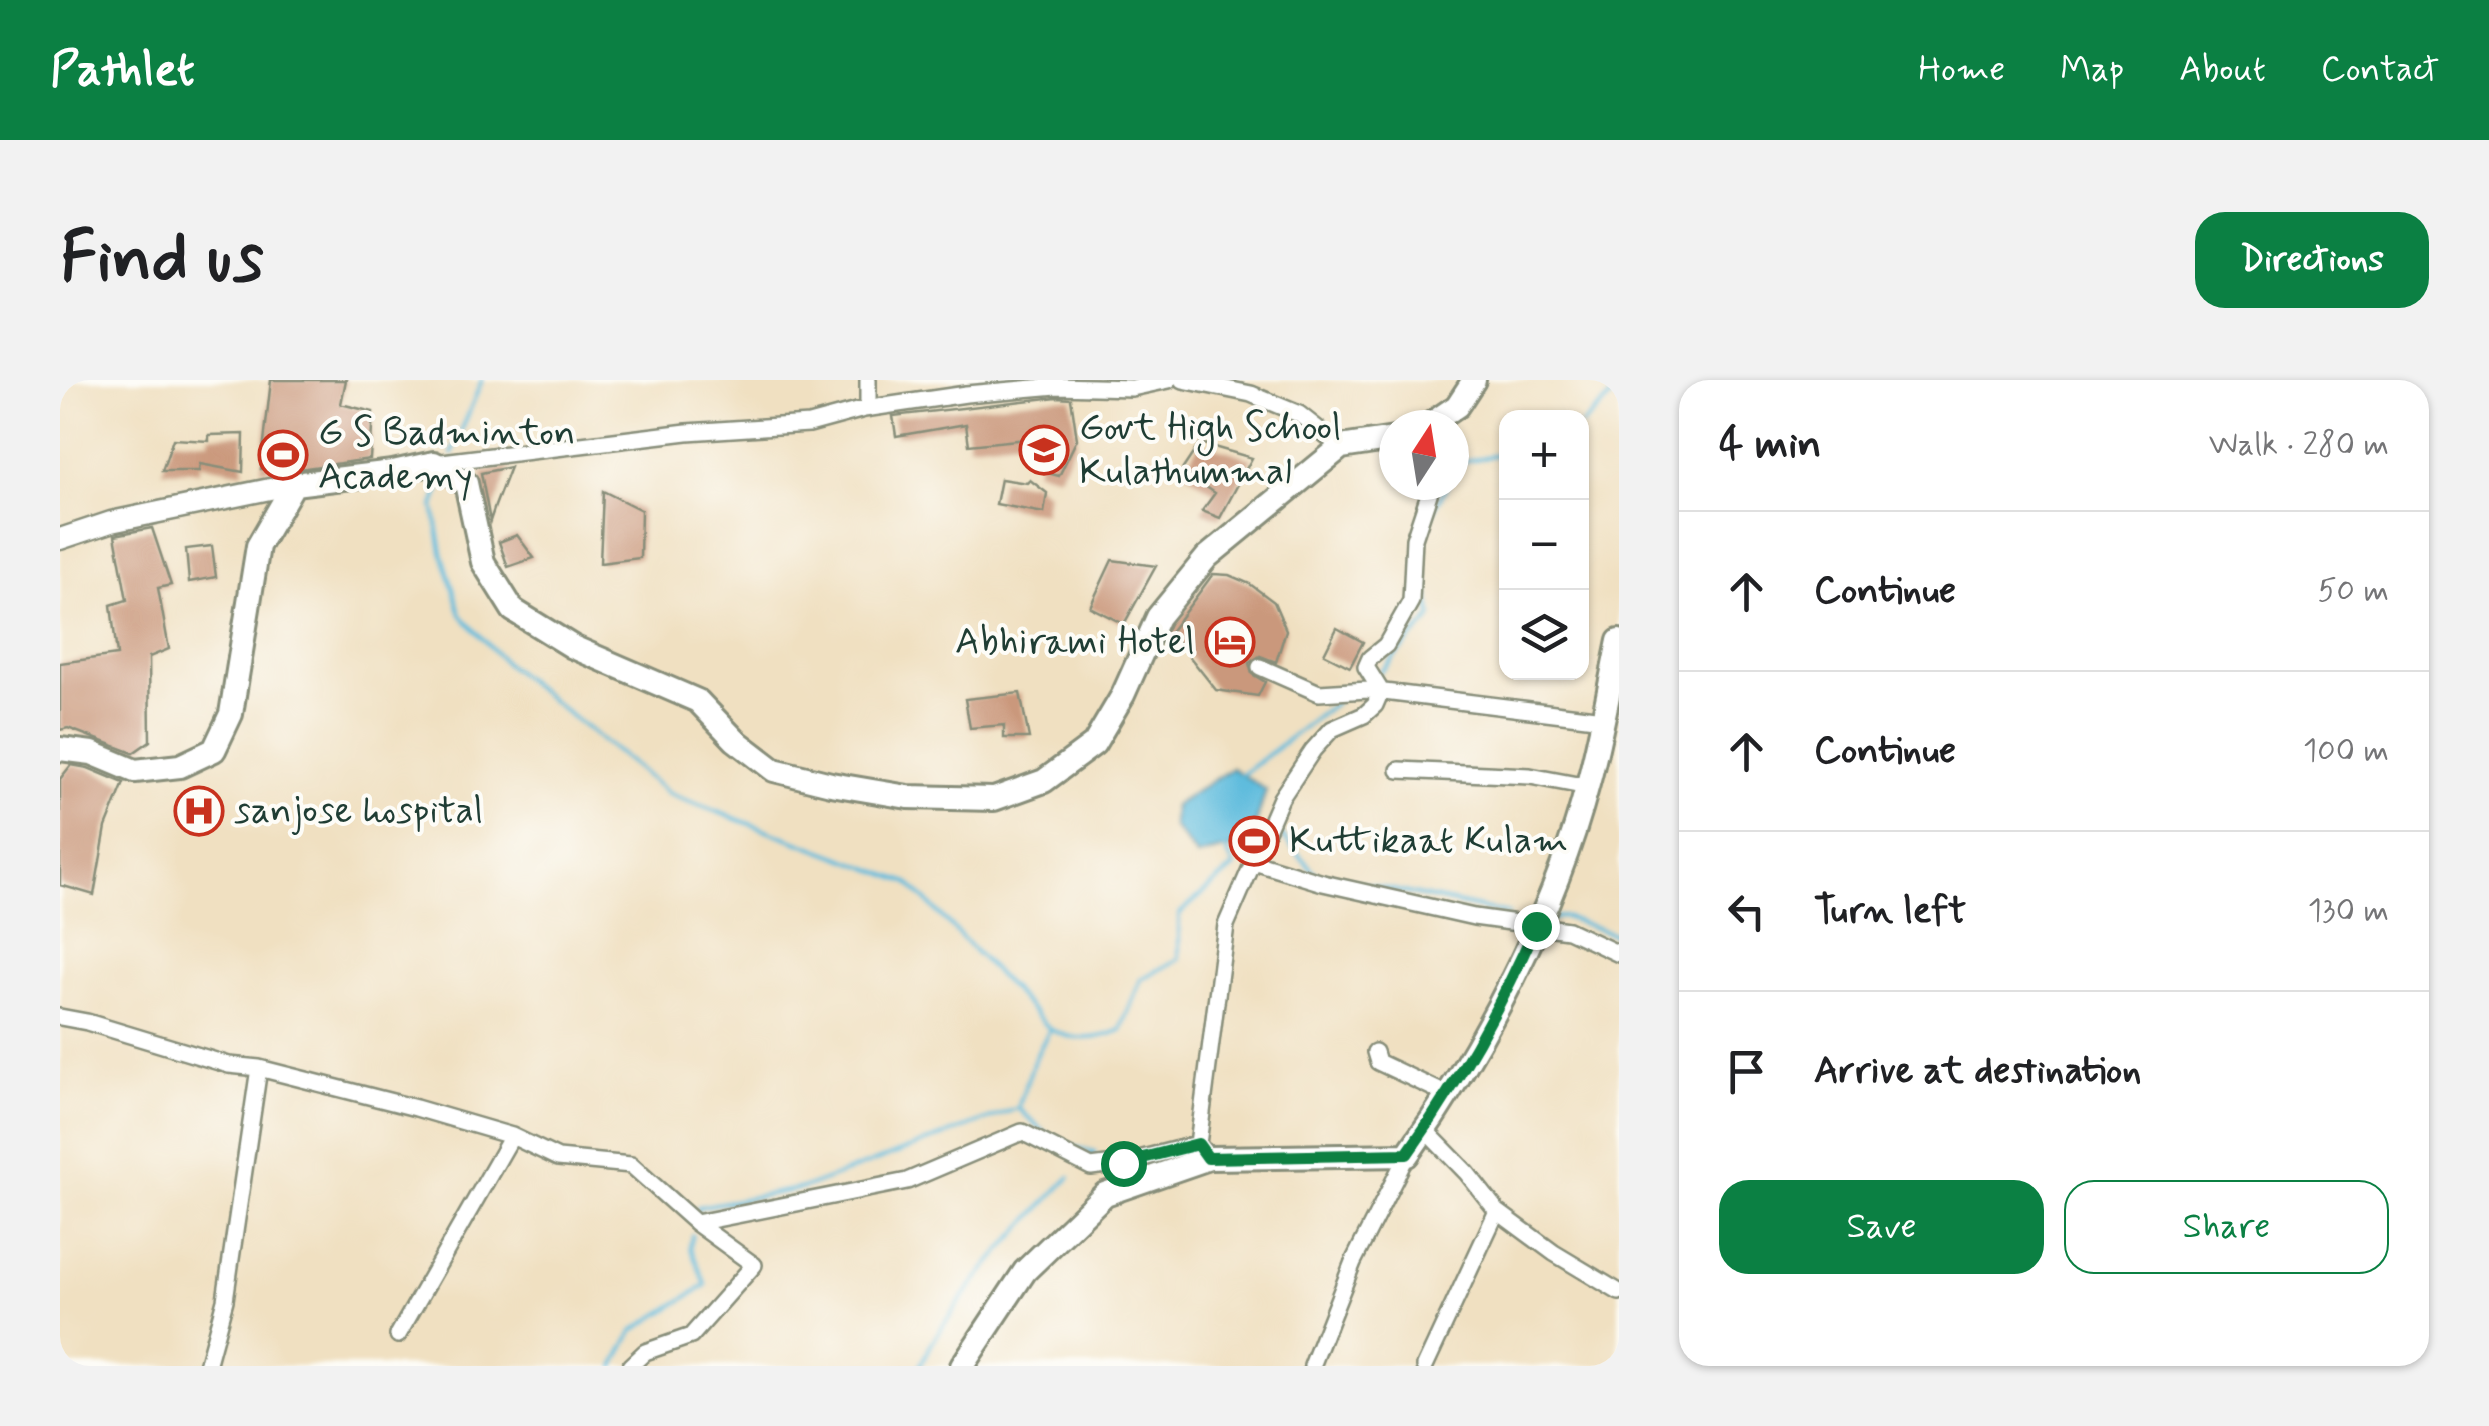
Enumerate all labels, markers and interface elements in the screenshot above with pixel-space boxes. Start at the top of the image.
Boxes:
text: Pathlet [50,39,195,102]
text: Home [1918,47,2005,93]
text: Map [2060,47,2124,93]
text: About [2179,47,2266,93]
text: Contact [2321,47,2439,93]
button: Directions [2195,212,2429,308]
text: Find us [60,214,264,306]
place label: Govt High School Kulathummal [1079,404,1342,497]
place label: G S Badminton Academy [318,409,575,502]
north arrow [1379,410,1469,500]
map controls [1499,410,1589,680]
button: + [1499,410,1589,500]
text: 4 min [1719,418,1821,473]
school or university icon: Govt High School Kulathummal [1018,424,1070,476]
text: Walk · 280 m [2209,424,2389,466]
sports icon: G S Badminton Academy [257,429,309,481]
button: − [1499,500,1589,590]
icon: ahead [1719,564,1774,619]
text: Continue [1814,567,1956,616]
text: 50 m [2317,570,2389,612]
button: layers [1499,590,1589,680]
hotel icon: Abhirami Hotel [1204,616,1256,668]
place label: Abhirami Hotel [955,618,1195,667]
icon: ahead [1719,724,1774,779]
text: Continue [1814,727,1956,776]
text: 100 m [2303,730,2389,772]
hospital icon: sanjose hospital [173,785,225,837]
place label: sanjose hospital [234,787,483,836]
sports icon: Kuttikaat Kulam [1228,815,1280,867]
place label: Kuttikaat Kulam [1289,817,1568,866]
icon: left [1719,884,1774,939]
text: Turn left [1814,887,1966,936]
text: 130 m [2308,890,2389,932]
route end [1514,904,1560,950]
icon: arrive [1719,1044,1774,1099]
text: Arrive at destination [1814,1047,2141,1096]
route start [1101,1141,1147,1187]
button: Save [1719,1180,2044,1274]
button: Share [2064,1180,2389,1274]

